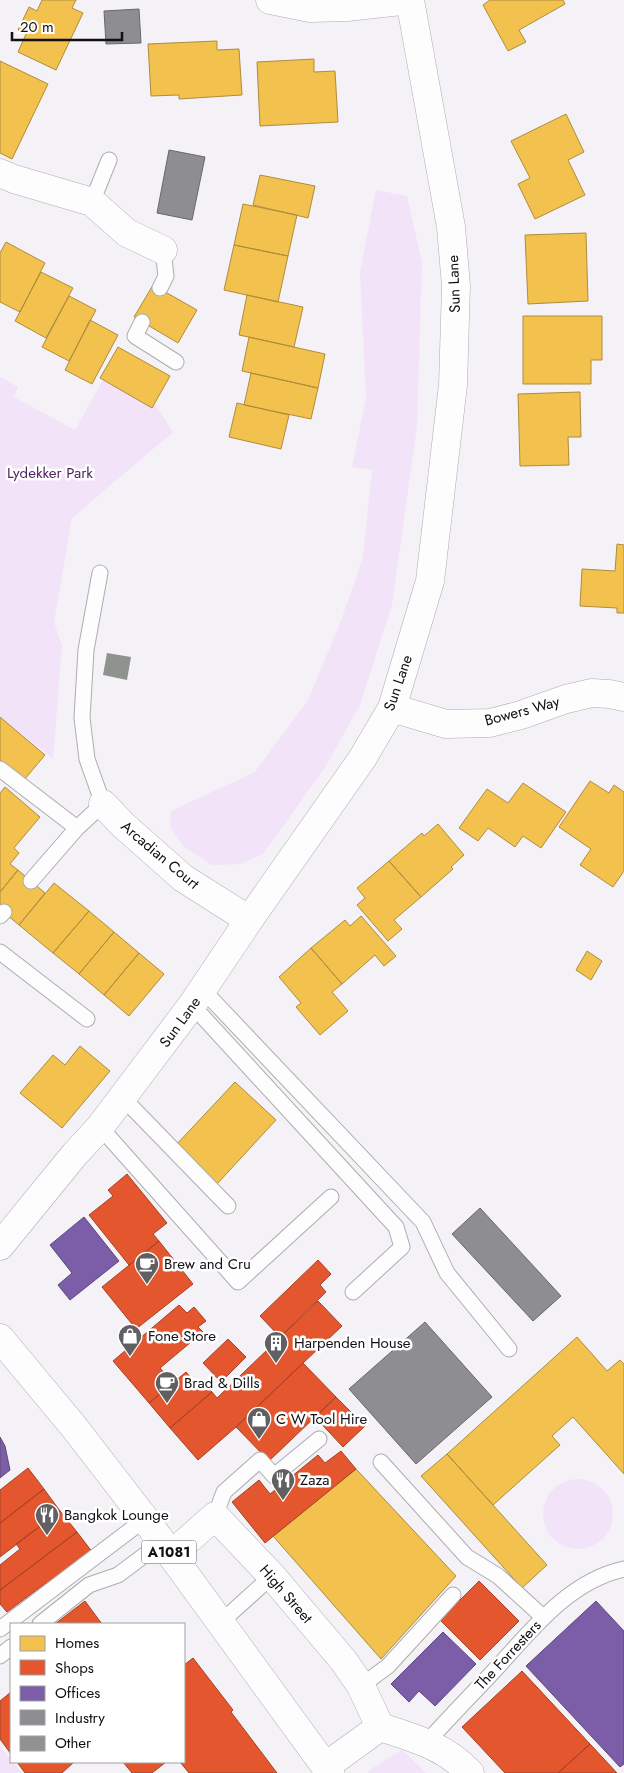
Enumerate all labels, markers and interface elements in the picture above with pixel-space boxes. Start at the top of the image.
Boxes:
scale bar [12,10,122,42]
text: 20 m [20,16,54,38]
street label: Sun Lane [442,254,466,313]
park label: Lydekker Park [7,462,93,484]
street label: Sun Lane [378,652,418,714]
street label: Bowers Way [482,690,562,732]
street label: Arcadian Court [116,816,204,895]
street label: Sun Lane [154,992,206,1052]
cafe icon: Brew and Cru [134,1251,160,1285]
place label: Brew and Cru [164,1253,251,1275]
shop icon: Fone Store [117,1323,143,1357]
place label: Fone Store [148,1325,216,1347]
building icon: Harpenden House [263,1330,289,1364]
place label: Harpenden House [294,1332,411,1354]
cafe icon: Brad & Dills [154,1370,180,1404]
place label: Brad & Dills [184,1372,259,1394]
shop icon: C W Tool Hire [246,1406,272,1440]
place label: C W Tool Hire [276,1408,367,1430]
restaurant icon: Zaza [270,1467,296,1501]
place label: Zaza [300,1469,330,1491]
restaurant icon: Bangkok Lounge [34,1502,60,1536]
place label: Bangkok Lounge [64,1504,169,1526]
road number: A1081 [142,1540,196,1564]
street label: High Street [254,1560,318,1628]
street label: The Forresters [470,1615,546,1695]
legend [10,1623,185,1763]
text: Homes [55,1632,99,1654]
text: Shops [55,1657,94,1679]
text: Offices [55,1682,100,1704]
text: Industry [55,1707,105,1729]
text: Other [55,1732,92,1754]

